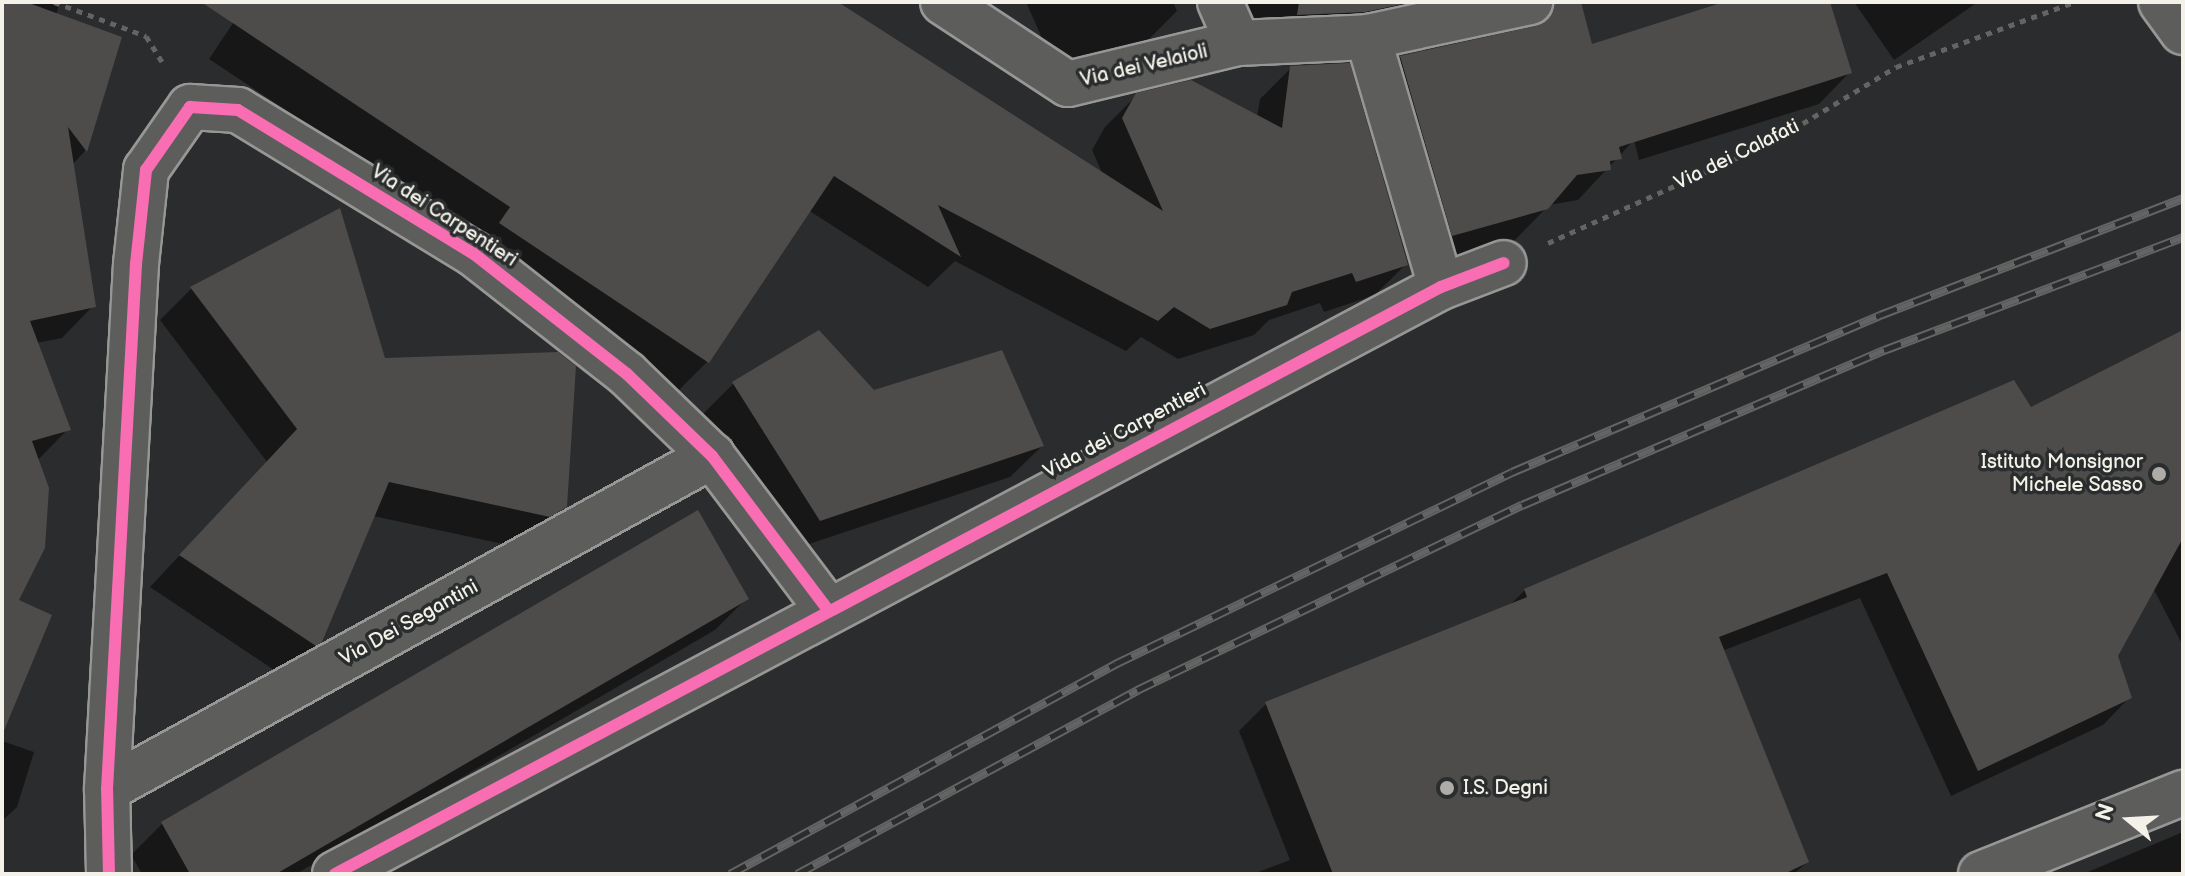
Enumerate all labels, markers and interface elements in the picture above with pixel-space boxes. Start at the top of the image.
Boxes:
street label: Via dei Velaioli [1078,40,1210,92]
street label: Via dei Calafati [1671,114,1803,196]
street label: Via dei Carpentieri [366,160,522,272]
street label: Vida dei Carpentieri [1040,378,1210,484]
place label: Istituto Monsignor Michele Sasso [1981,450,2143,497]
marker: Istituto Monsignor Michele Sasso [2150,465,2168,483]
street label: Via Dei Segantini [335,575,483,671]
place label: I.S. Degni [1463,776,1548,800]
marker: I.S. Degni [1438,779,1456,797]
north arrow [2089,780,2169,860]
text: N [2090,800,2121,824]

